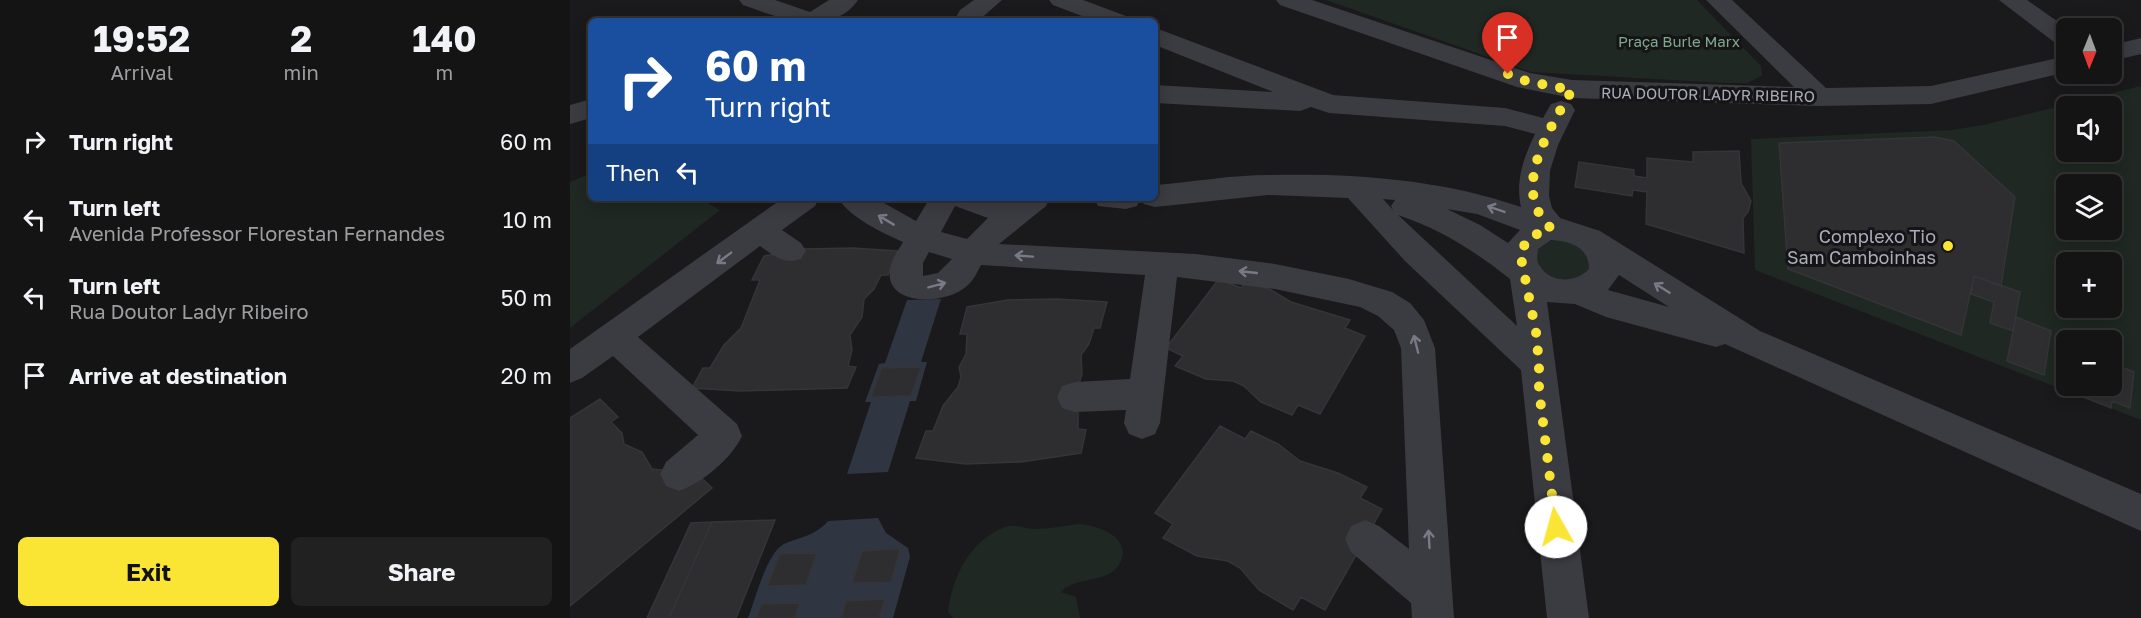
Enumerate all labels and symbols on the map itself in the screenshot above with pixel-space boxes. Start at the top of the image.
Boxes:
pin [1482,12,1533,74]
north arrow [2056,18,2122,84]
park label: Praça Burle Marx [1618,32,1740,50]
street label: RUA DOUTOR LADYR RIBEIRO [1601,83,1815,105]
one-way arrow [1487,203,1506,214]
one-way arrow [878,214,895,226]
place label: Complexo Tio Sam Camboinhas [1787,225,1936,268]
marker: Complexo Tio Sam Camboinhas [1941,239,1955,253]
one-way arrow [1015,250,1034,261]
one-way arrow [716,252,732,265]
one-way arrow [1238,266,1258,277]
one-way arrow [927,279,946,291]
one-way arrow [1654,282,1671,294]
one-way arrow [1409,335,1421,354]
position arrow [1524,495,1588,559]
one-way arrow [1424,529,1435,549]

